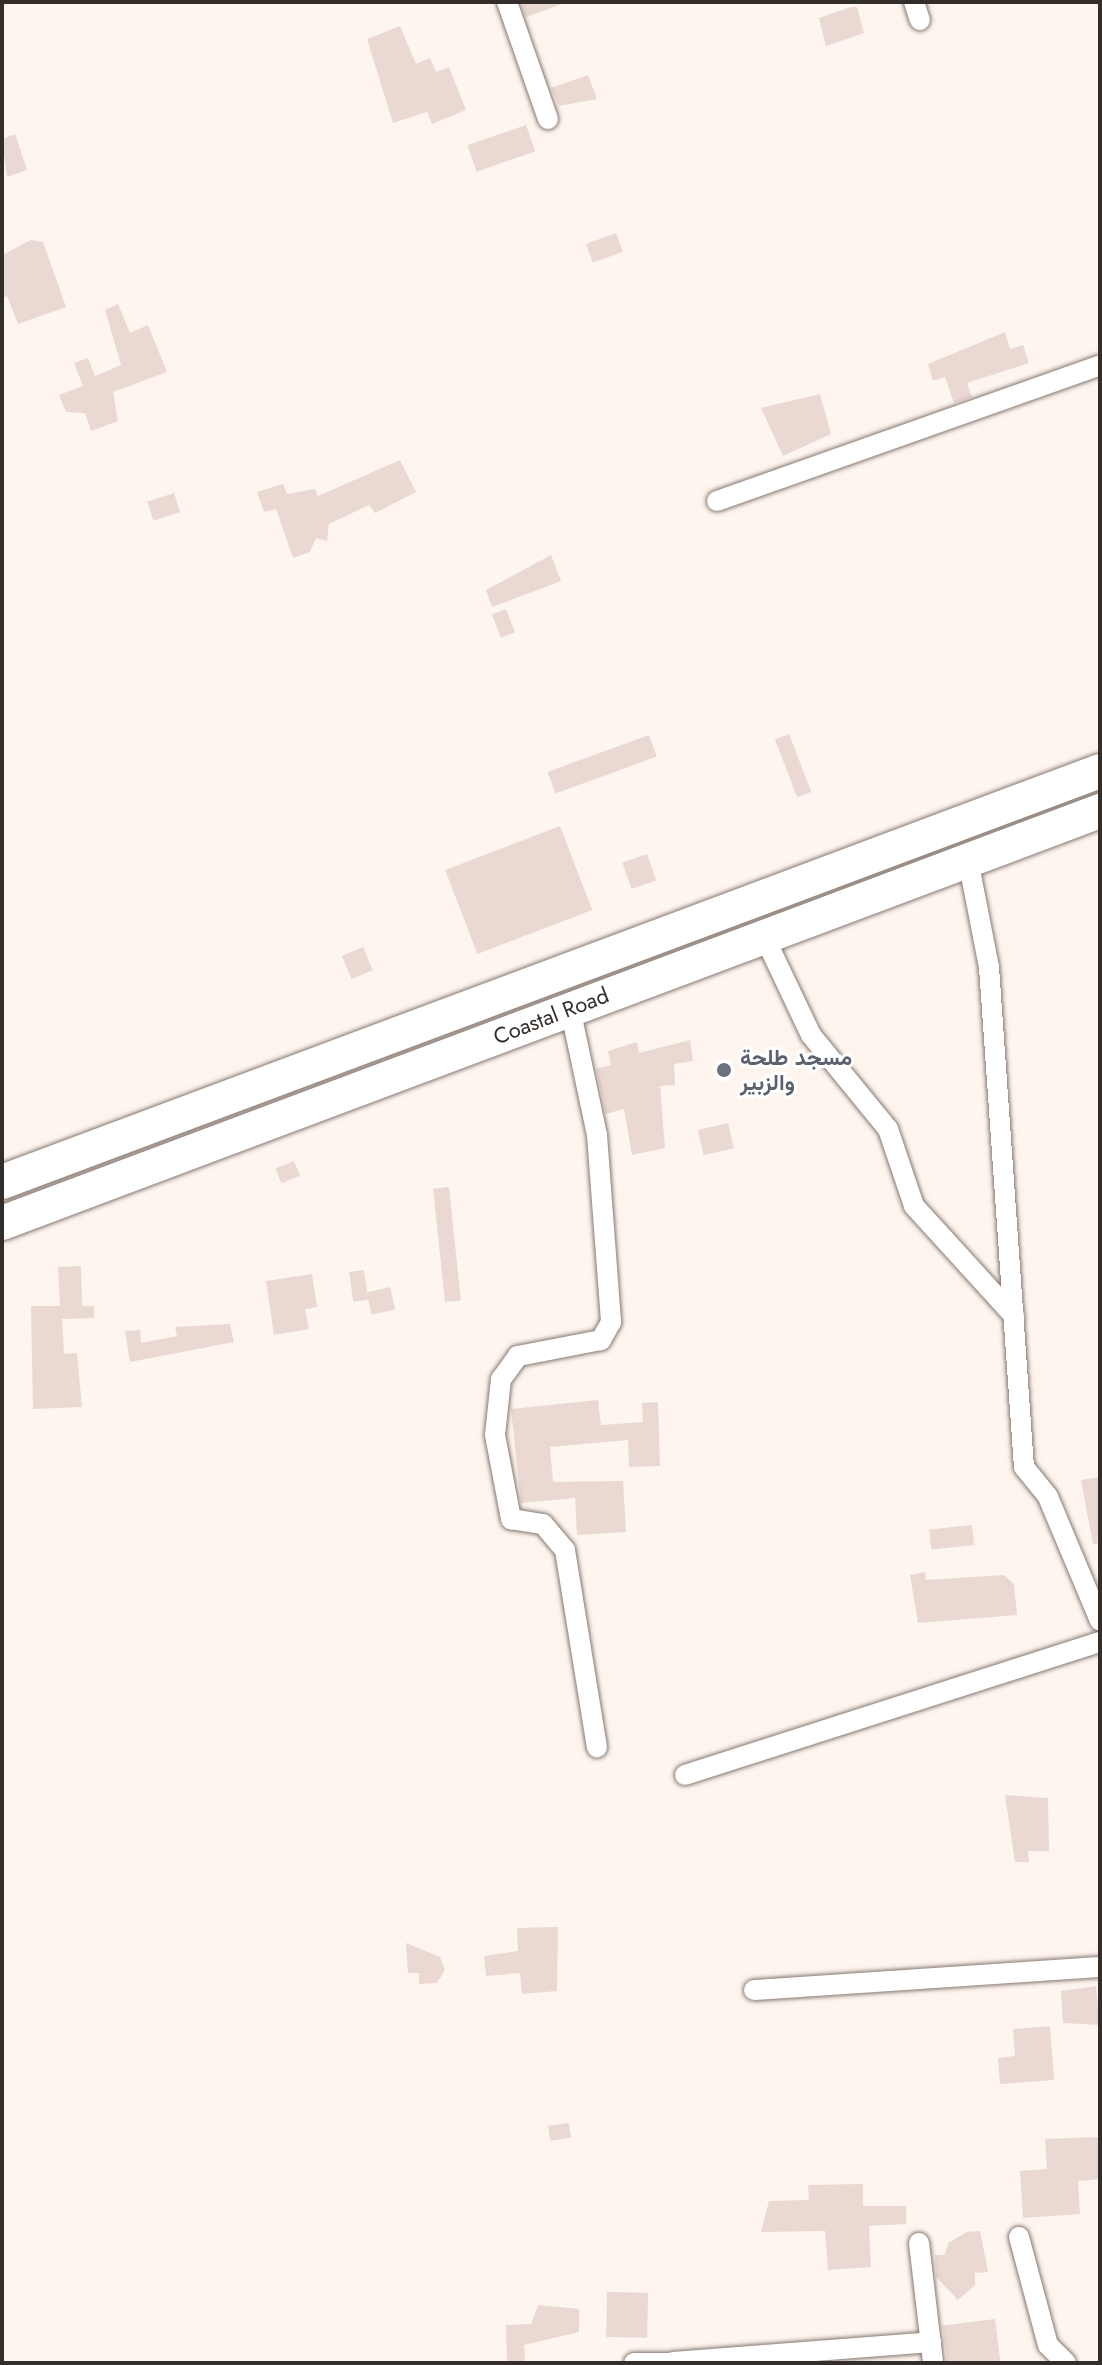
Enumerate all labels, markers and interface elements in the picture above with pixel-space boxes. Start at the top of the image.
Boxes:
street label: Coastal Road [490,982,612,1050]
place label: مسجد طلحة والزبير [740,1044,852,1096]
marker: مسجد طلحة والزبير [715,1061,733,1079]

